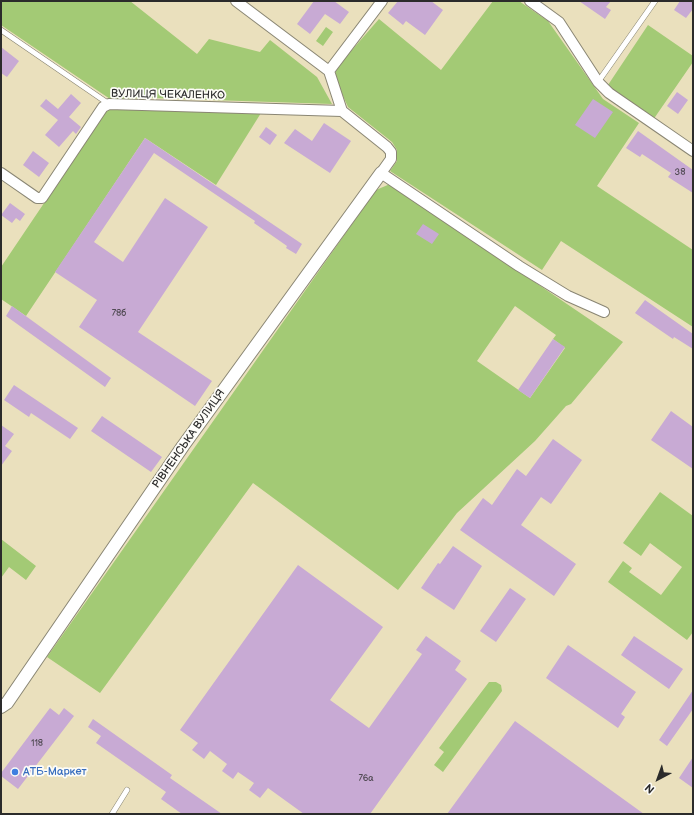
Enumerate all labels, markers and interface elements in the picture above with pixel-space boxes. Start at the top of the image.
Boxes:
street label: ВУЛИЦЯ ЧЕКАЛЕНКО [111,87,225,103]
house number: 38 [675,168,685,178]
house number: 78б [112,309,126,319]
street label: РІВНЕНСЬКА ВУЛИЦЯ [150,387,228,491]
house number: 118 [31,739,43,749]
north arrow [638,759,678,799]
place label: АТБ-Маркет [23,765,87,779]
marker: АТБ-Маркет [10,767,20,777]
house number: 76а [358,774,374,784]
text: N [642,781,657,796]

